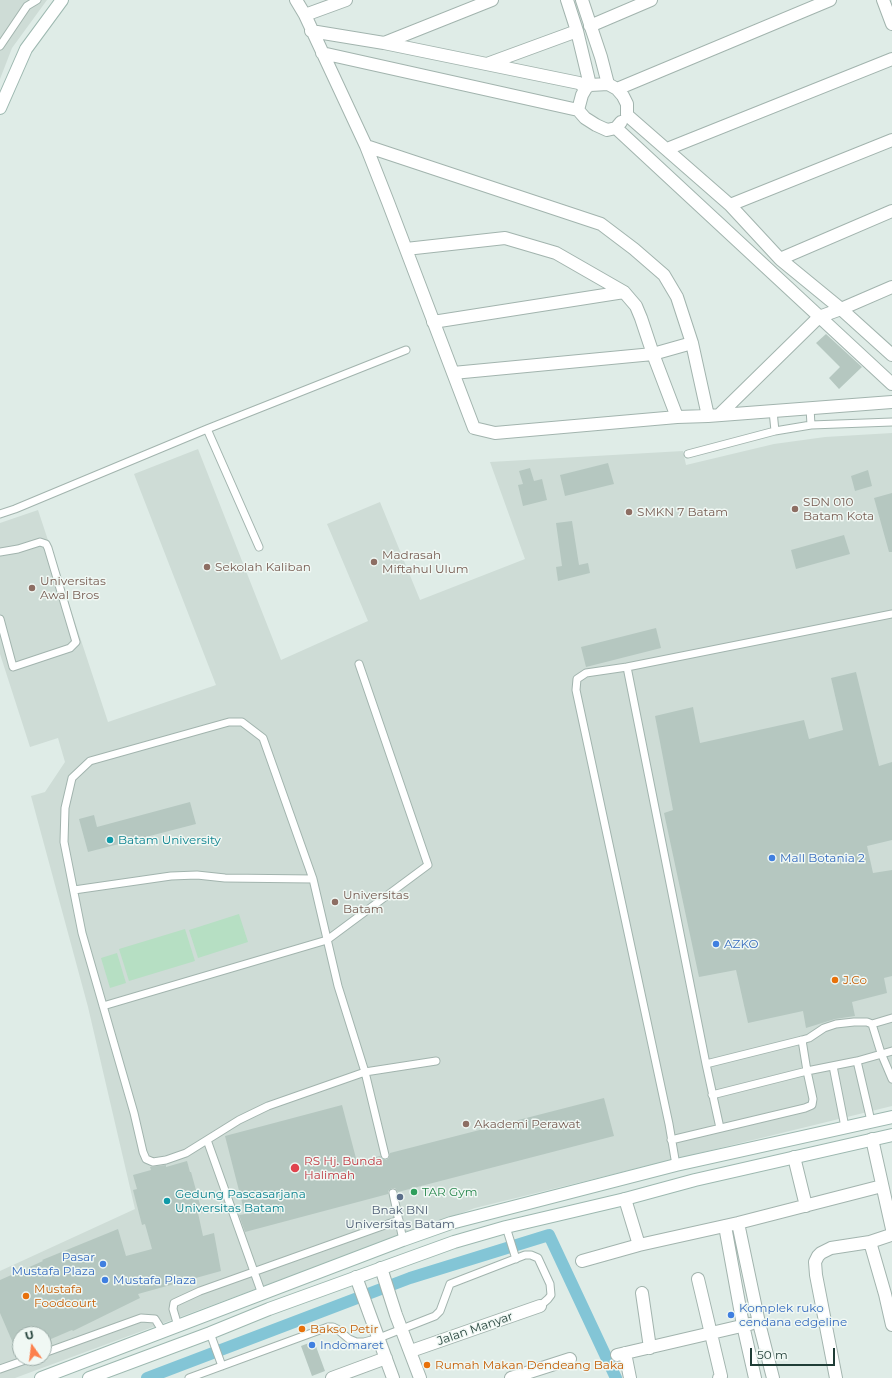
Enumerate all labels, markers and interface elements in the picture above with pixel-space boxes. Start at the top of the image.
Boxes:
place label: SDN 010 Batam Kota [803,495,874,523]
marker: SDN 010 Batam Kota [790,504,800,514]
place label: SMKN 7 Batam [637,505,728,519]
marker: SMKN 7 Batam [624,507,634,517]
place label: Madrasah Miftahul Ulum [382,548,469,576]
marker: Madrasah Miftahul Ulum [369,557,379,567]
place label: Sekolah Kaliban [215,560,311,574]
marker: Sekolah Kaliban [202,562,212,572]
place label: Universitas Awal Bros [40,574,106,602]
marker: Universitas Awal Bros [27,583,37,593]
place label: Batam University [118,833,221,847]
marker: Batam University [105,835,115,845]
place label: Mall Botania 2 [780,851,865,865]
marker: Mall Botania 2 [767,853,777,863]
place label: Universitas Batam [343,888,409,916]
marker: Universitas Batam [330,897,340,907]
place label: AZKO [724,937,759,951]
marker: AZKO [711,939,721,949]
place label: J.Co [843,973,867,987]
marker: J.Co [830,975,840,985]
place label: Akademi Perawat [474,1117,580,1131]
marker: Akademi Perawat [461,1119,471,1129]
place label: RS Hj. Bunda Halimah [304,1154,383,1182]
marker: RS Hj. Bunda Halimah [289,1162,301,1174]
place label: TAR Gym [422,1185,477,1199]
place label: Gedung Pascasarjana Universitas Batam [175,1187,306,1215]
marker: TAR Gym [409,1187,419,1197]
marker: Bnak BNI Universitas Batam [395,1192,405,1202]
marker: Gedung Pascasarjana Universitas Batam [162,1196,172,1206]
place label: Bnak BNI Universitas Batam [345,1203,455,1231]
place label: Pasar Mustafa Plaza [12,1250,95,1278]
marker: Pasar Mustafa Plaza [98,1259,108,1269]
place label: Mustafa Plaza [113,1273,196,1287]
marker: Mustafa Plaza [100,1275,110,1285]
place label: Mustafa Foodcourt [34,1282,97,1310]
marker: Mustafa Foodcourt [21,1291,31,1301]
place label: Komplek ruko cendana edgeline [739,1301,847,1329]
street label: Jalan Manyar [435,1309,515,1349]
marker: Komplek ruko cendana edgeline [726,1310,736,1320]
place label: Bakso Petir [310,1322,378,1336]
marker: Bakso Petir [297,1324,307,1334]
north arrow [12,1326,52,1366]
text: U [23,1327,35,1343]
place label: Indomaret [320,1338,384,1352]
marker: Indomaret [307,1340,317,1350]
scale bar [752,1340,837,1366]
text: 50 m [757,1347,788,1362]
place label: Rumah Makan Dendeang Baka [435,1358,624,1372]
marker: Rumah Makan Dendeang Baka [422,1360,432,1370]

